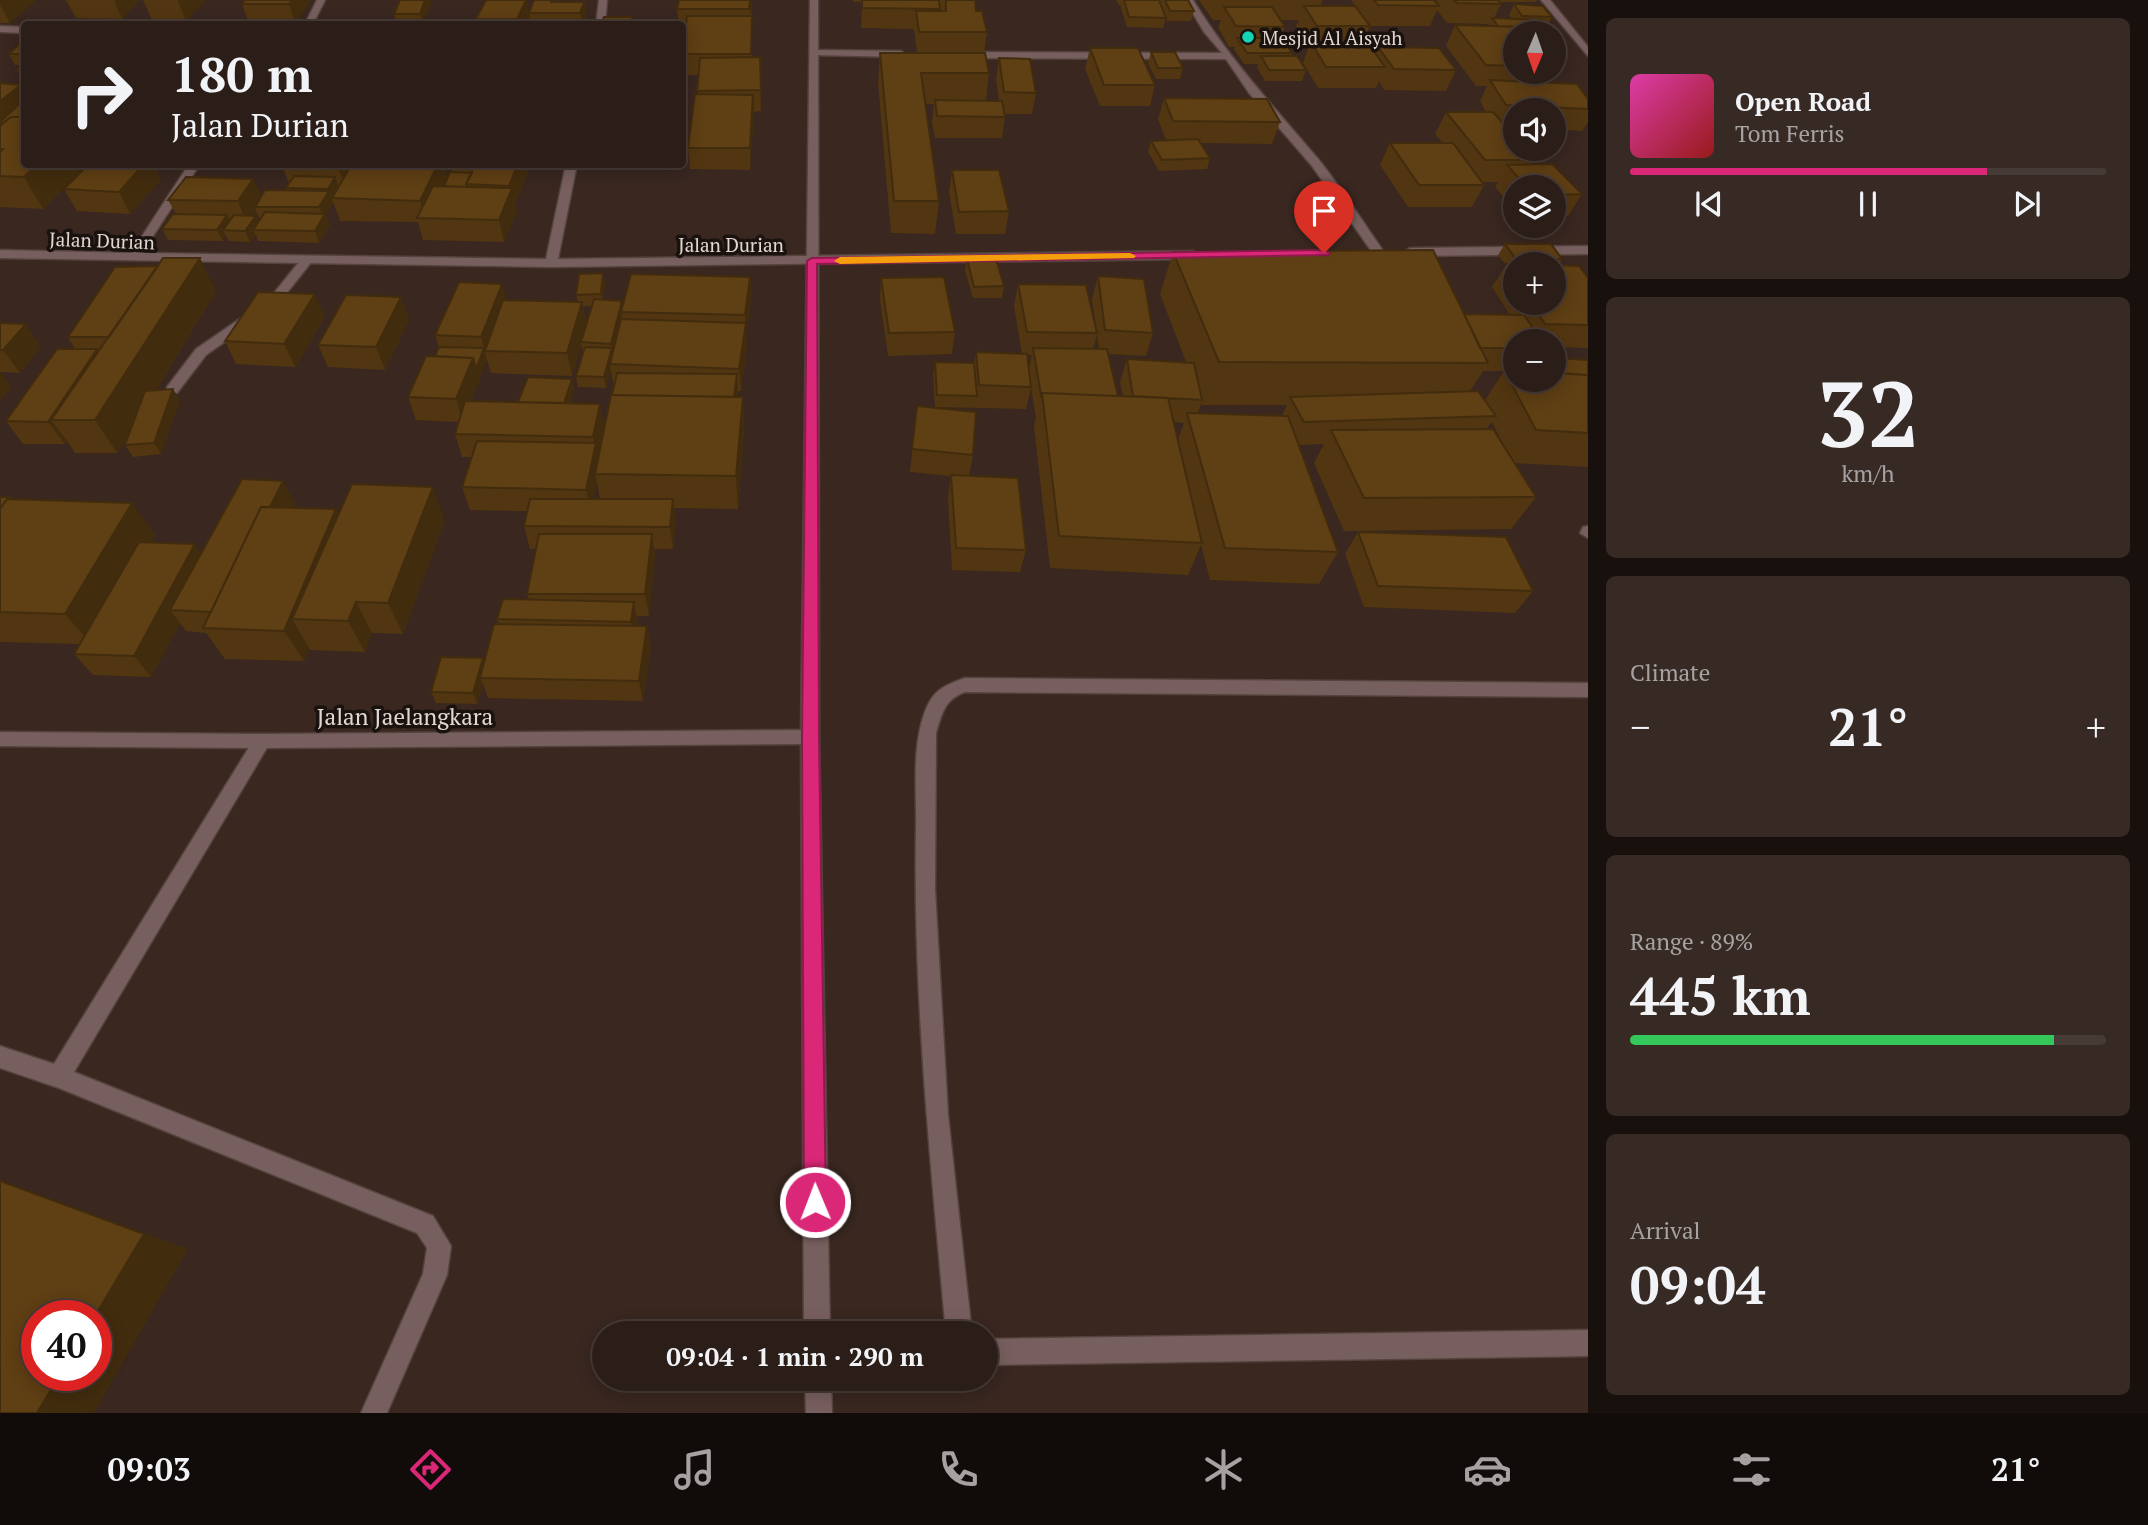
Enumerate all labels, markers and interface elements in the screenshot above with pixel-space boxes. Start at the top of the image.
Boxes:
north arrow [1503,21,1566,84]
map controls [1503,21,1566,392]
place label: Mesjid Al Aisyah [1262,25,1402,50]
marker: Mesjid Al Aisyah [1240,29,1256,45]
text: 180 m [171,41,313,106]
icon: right [56,49,147,140]
text: Open Road [1735,84,1871,118]
button: sound [1503,98,1566,161]
text: Jalan Durian [171,104,349,146]
text: Tom Ferris [1735,118,1845,149]
button: layers [1503,175,1566,238]
pin [1294,181,1354,253]
icon: previous [1690,185,1728,223]
icon: pause [1849,185,1887,223]
icon: next [2008,185,2046,223]
icon: arrive [1305,192,1343,230]
street label: Jalan Durian [49,226,155,254]
street label: Jalan Durian [678,232,784,257]
button: + [1503,252,1566,315]
button: − [1503,329,1566,392]
text: 32 [1817,352,1919,473]
text: km/h [1841,458,1895,489]
text: Climate [1630,657,1710,688]
text: 21° [1828,692,1908,761]
street label: Jalan Jaelangkara [317,701,494,732]
text: − [1630,702,1650,752]
text: + [2086,702,2106,752]
text: Range · 89% [1630,926,1753,957]
text: 445 km [1630,961,1811,1030]
position arrow [778,1165,852,1239]
text: Arrival [1630,1215,1701,1246]
text: 09:04 [1630,1250,1765,1319]
speed limit sign: 40 [21,1300,112,1391]
text: 09:04 · 1 min · 290 m [666,1339,924,1373]
icon: directions [406,1445,455,1494]
icon: music [670,1445,719,1494]
icon: phone [934,1445,983,1494]
icon: climate [1199,1445,1248,1494]
icon: car [1463,1445,1512,1494]
icon: filters [1727,1445,1776,1494]
text: 09:03 [108,1448,191,1490]
text: 21° [1991,1448,2040,1490]

